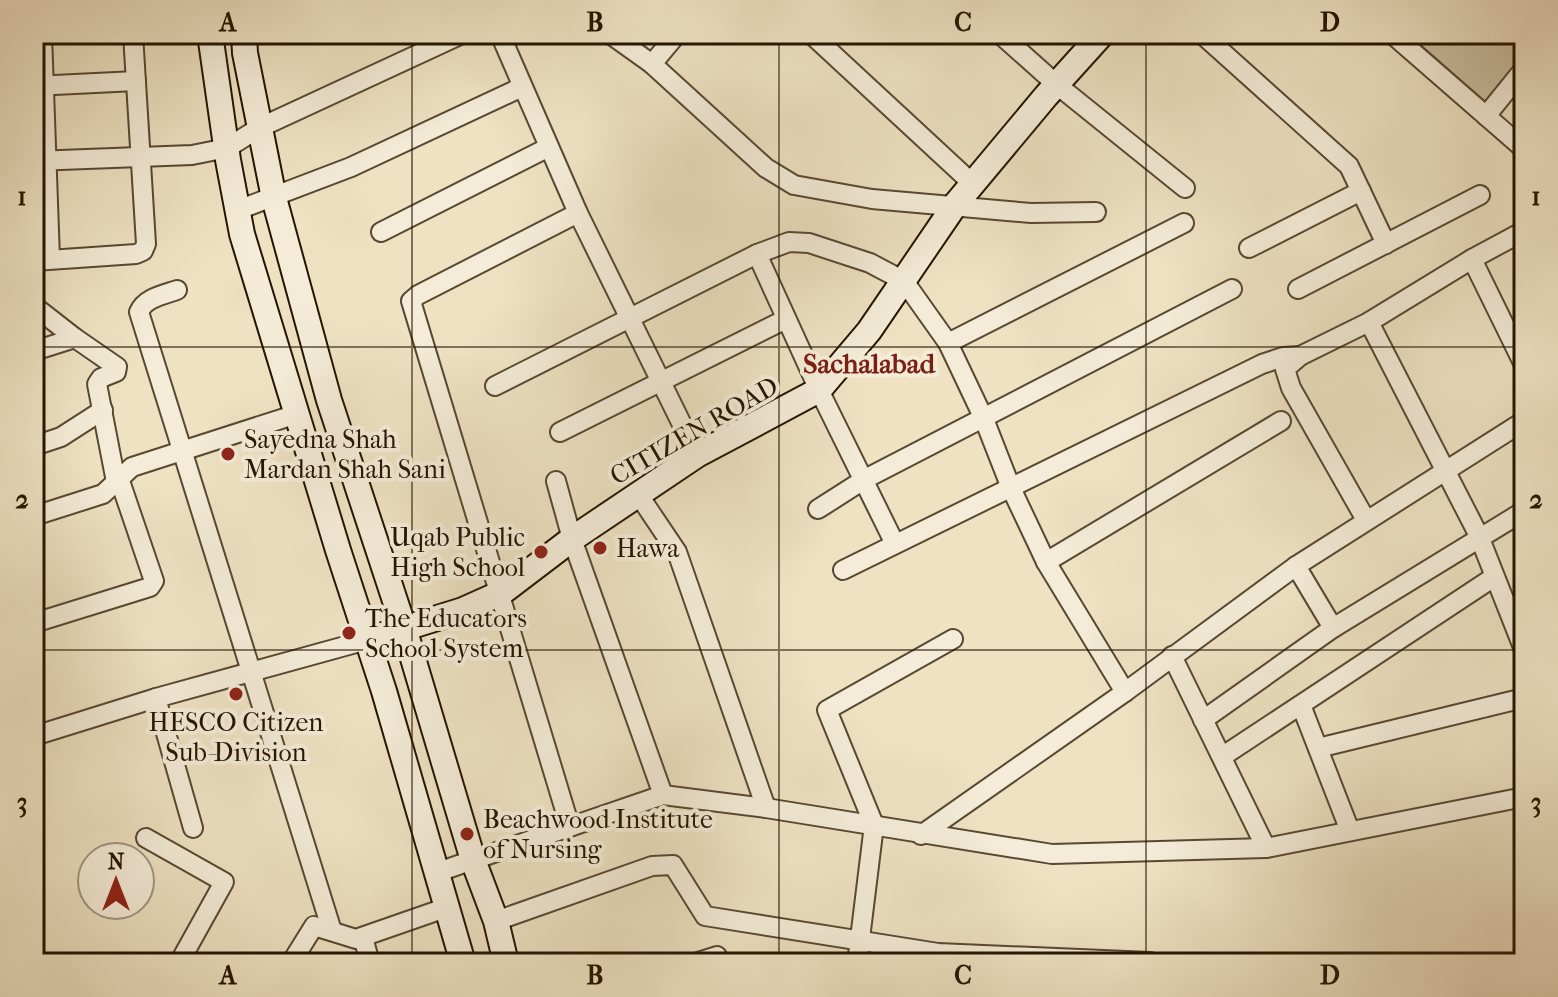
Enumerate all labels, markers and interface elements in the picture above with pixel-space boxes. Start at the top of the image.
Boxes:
text: A [218,7,238,38]
text: B [587,7,604,38]
text: C [954,7,972,38]
text: D [1320,7,1340,38]
text: 1 [17,181,27,212]
text: 1 [1531,181,1541,212]
district label: Sachalabad [803,347,936,380]
street label: CITIZEN ROAD [604,370,784,492]
place label: Sayedna Shah Mardan Shah Sani [244,424,446,485]
marker: Sayedna Shah Mardan Shah Sani [219,445,237,463]
text: 2 [15,484,29,515]
text: 2 [1529,484,1543,515]
place label: Uqab Public High School [390,522,525,583]
place label: Hawa [616,533,680,564]
marker: Hawa [591,539,609,557]
marker: Uqab Public High School [532,543,550,561]
place label: The Educators School System [365,603,527,664]
marker: The Educators School System [340,624,358,642]
marker: HESCO Citizen Sub-Division [227,685,245,703]
place label: HESCO Citizen Sub-Division [149,707,323,768]
text: 3 [17,787,27,818]
text: 3 [1531,787,1541,818]
place label: Beachwood Institute of Nursing [483,804,713,865]
marker: Beachwood Institute of Nursing [458,825,476,843]
north arrow [76,841,156,921]
text: N [108,849,125,875]
text: A [218,960,238,991]
text: B [587,960,604,991]
text: C [954,960,972,991]
text: D [1320,960,1340,991]

